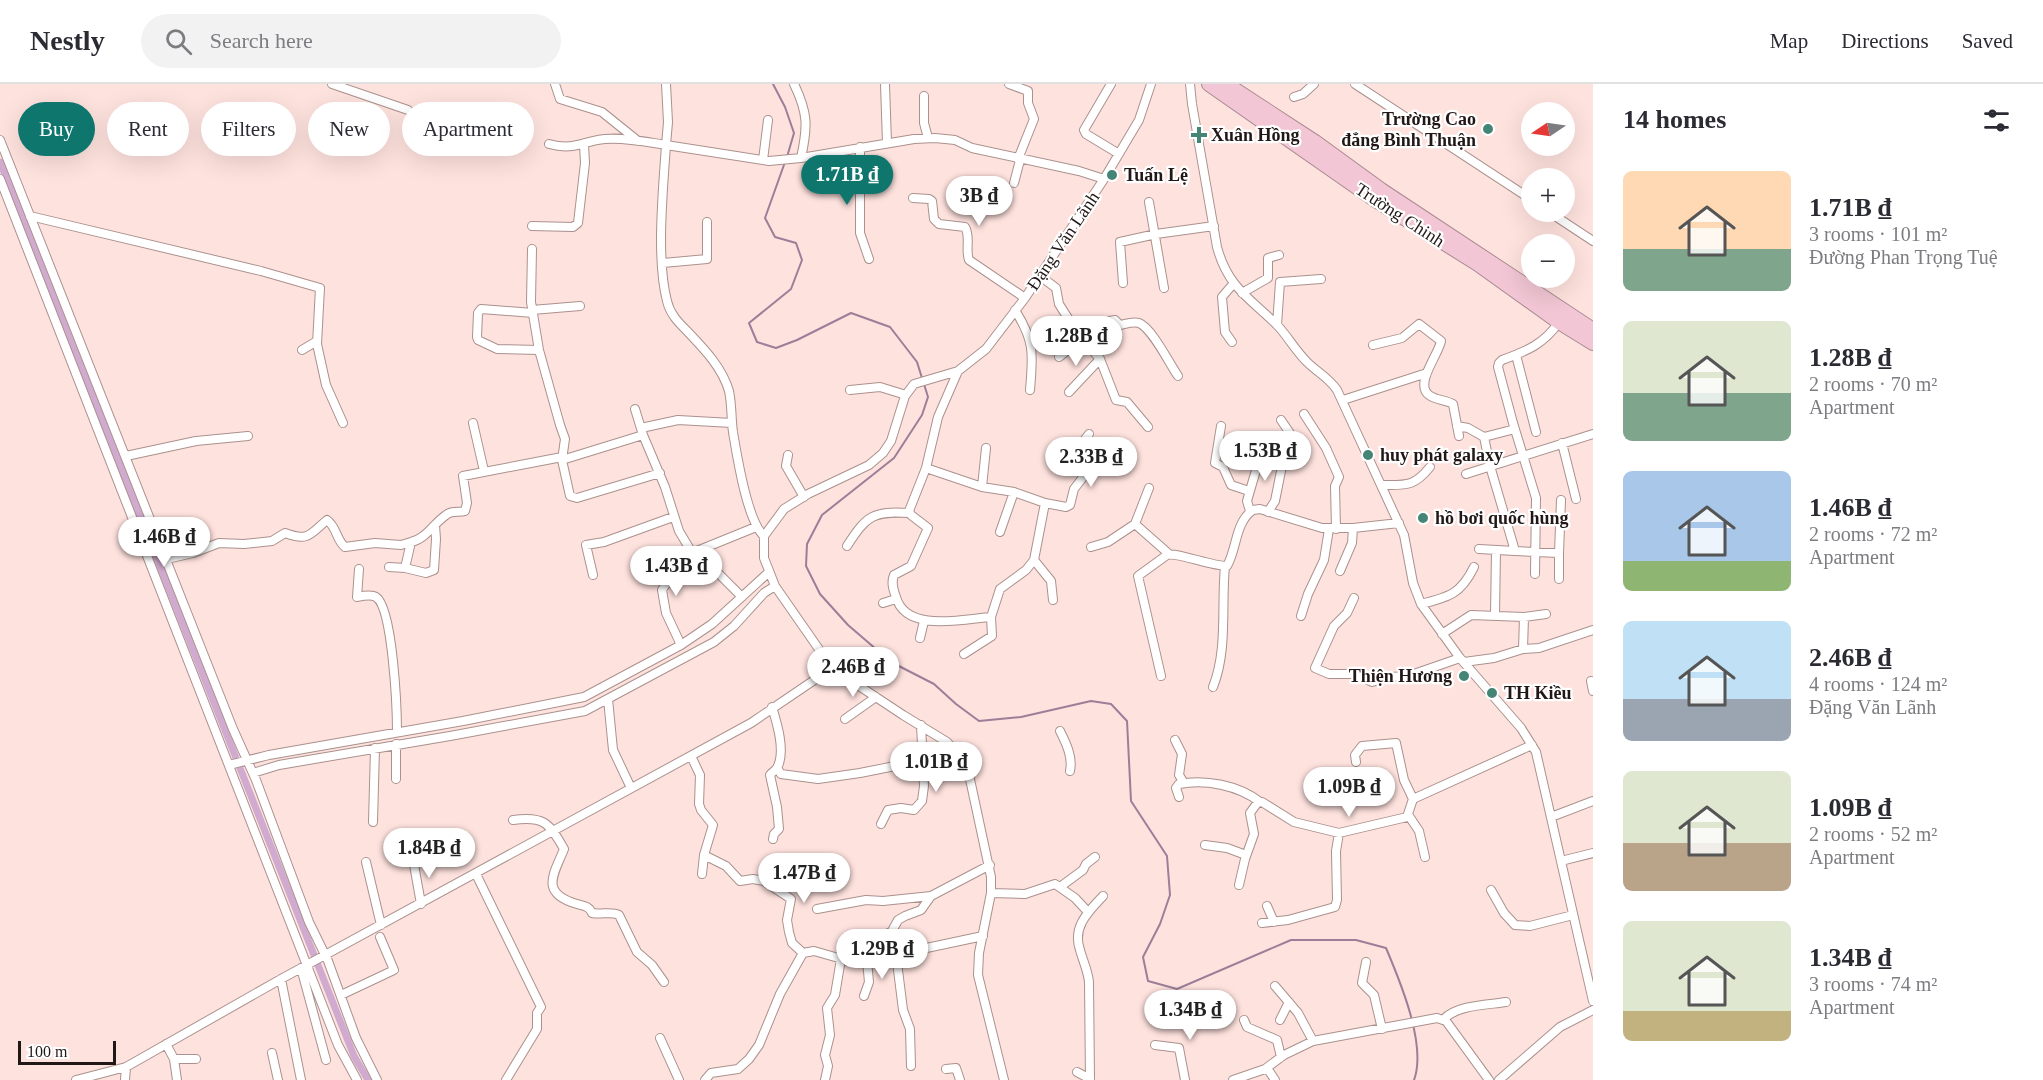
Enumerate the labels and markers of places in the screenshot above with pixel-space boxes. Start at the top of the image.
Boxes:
place label: Trường Cao đẳng Bình Thuận [1341,109,1476,150]
marker: Trường Cao đẳng Bình Thuận [1481,122,1495,136]
place label: Xuân Hồng [1211,125,1300,145]
marker: Xuân Hồng [1192,128,1206,142]
pin: 1.71B ₫ [792,155,902,206]
place label: Tuấn Lệ [1124,165,1188,185]
marker: Tuấn Lệ [1105,168,1119,182]
pin: 3B ₫ [943,176,1015,227]
pin: 1.28B ₫ [1021,316,1131,367]
pin: 1.53B ₫ [1210,431,1320,482]
pin: 2.33B ₫ [1036,437,1146,488]
place label: huy phát galaxy [1380,445,1503,465]
marker: huy phát galaxy [1361,448,1375,462]
place label: hồ bơi quốc hùng [1435,508,1569,528]
marker: hồ bơi quốc hùng [1416,511,1430,525]
pin: 1.46B ₫ [109,517,219,568]
pin: 1.43B ₫ [621,546,731,597]
pin: 2.46B ₫ [798,647,908,698]
place label: Thiện Hương [1349,666,1452,686]
marker: Thiện Hương [1457,669,1471,683]
place label: TH Kiều [1504,683,1572,703]
marker: TH Kiều [1485,686,1499,700]
pin: 1.01B ₫ [881,742,991,793]
pin: 1.09B ₫ [1294,767,1404,818]
pin: 1.84B ₫ [374,828,484,879]
pin: 1.47B ₫ [749,853,859,904]
pin: 1.29B ₫ [827,929,937,980]
pin: 1.34B ₫ [1135,990,1245,1041]

